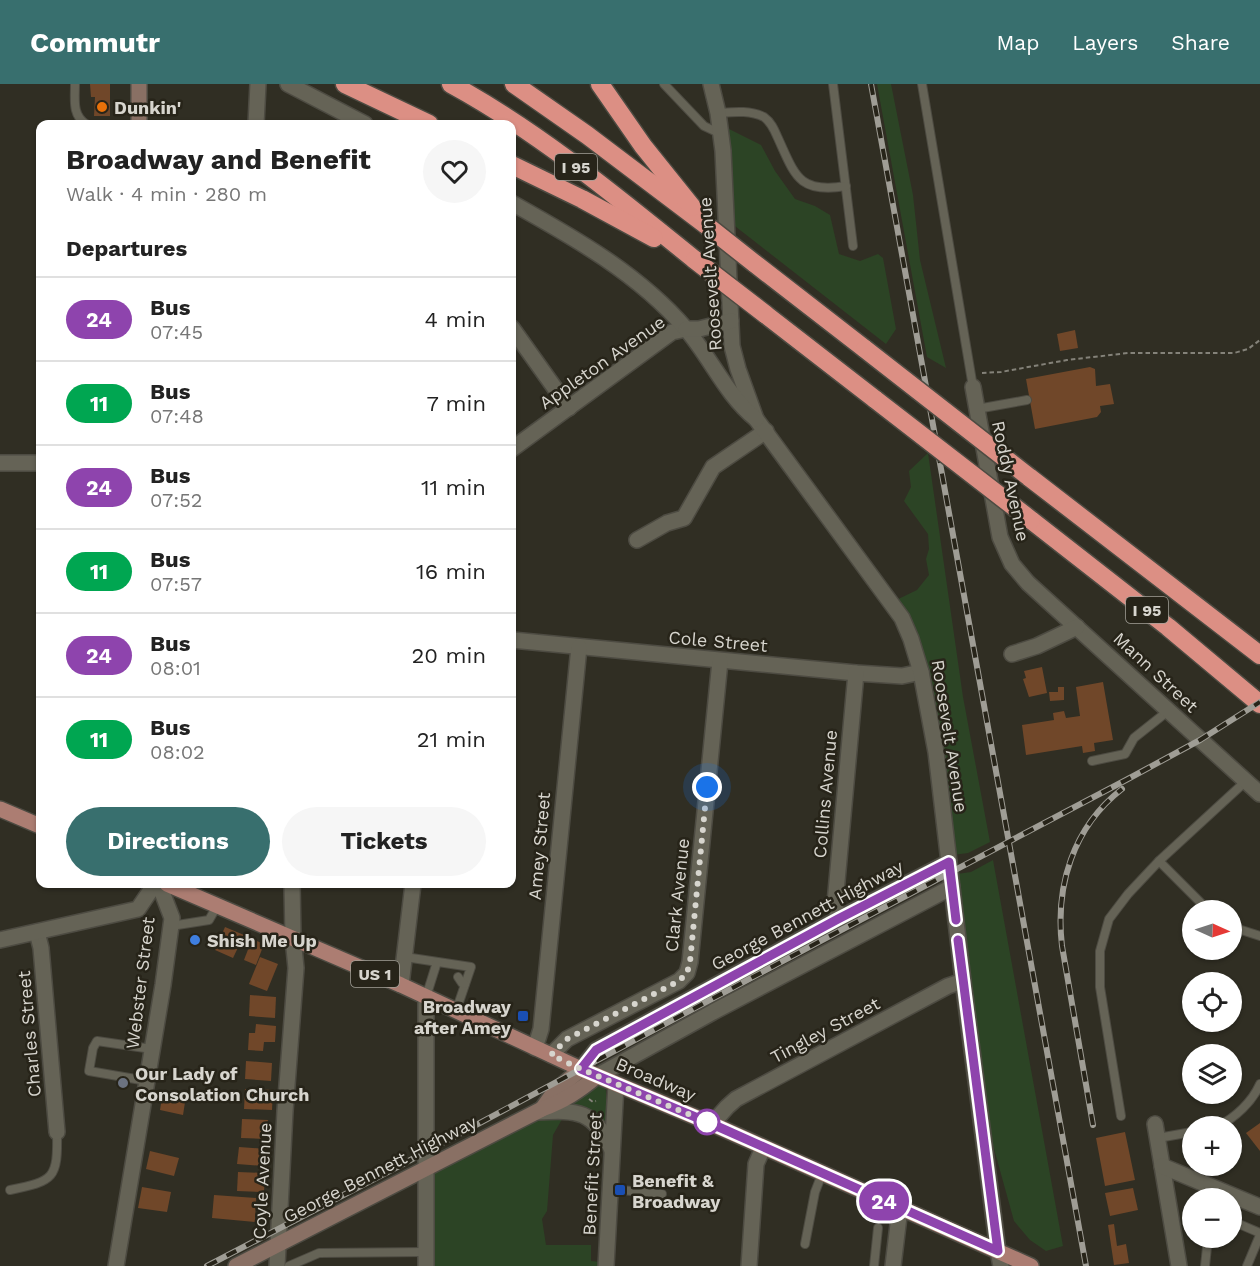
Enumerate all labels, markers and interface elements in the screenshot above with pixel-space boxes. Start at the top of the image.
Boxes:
text: Commutr [30,26,160,59]
text: Map [996,30,1039,55]
text: Layers [1072,30,1138,55]
text: Share [1171,30,1230,55]
place label: Dunkin' [114,97,181,118]
marker: Dunkin' [95,100,109,114]
button: heart [423,140,486,203]
text: Broadway and Benefit [66,143,371,176]
road number: I 95 [555,154,597,180]
text: Walk · 4 min · 280 m [66,182,267,206]
street label: Roosevelt Avenue [694,196,726,352]
text: Departures [66,236,187,261]
text: Bus [150,295,190,320]
text: 24 [86,307,112,332]
text: 4 min [425,307,486,332]
street label: Appleton Avenue [535,311,669,413]
text: 07:45 [150,320,203,344]
text: Bus [150,379,190,404]
text: 11 [90,391,108,416]
text: 7 min [426,391,486,416]
text: 07:48 [150,404,204,428]
street label: Roddy Avenue [988,419,1034,543]
text: Bus [150,463,190,488]
text: 24 [86,475,112,500]
text: 11 min [421,475,486,500]
text: 07:52 [150,488,202,512]
text: Bus [150,547,190,572]
text: 11 [90,559,108,584]
text: 16 min [416,559,486,584]
text: 07:57 [150,572,202,596]
road number: I 95 [1126,597,1168,623]
street label: Cole Street [668,626,769,656]
street label: Mann Street [1109,627,1203,717]
text: Bus [150,631,190,656]
text: 24 [86,643,112,668]
text: 20 min [412,643,486,668]
text: 08:01 [150,656,201,680]
street label: Roosevelt Avenue [928,658,972,814]
text: Bus [150,715,190,740]
text: 11 [90,727,108,752]
text: 21 min [417,727,486,752]
street label: Collins Avenue [809,729,841,859]
text: 08:02 [150,740,205,764]
your location [692,772,722,802]
street label: Amey Street [524,791,554,901]
button: Directions [66,807,270,876]
button: Tickets [282,807,486,876]
street label: Clark Avenue [661,837,693,953]
street label: George Bennett Highway [708,855,907,975]
north arrow [1182,900,1242,960]
map controls [1182,900,1242,1248]
street label: Webster Street [121,915,159,1050]
place label: Shish Me Up [207,930,317,951]
marker: Shish Me Up [188,933,202,947]
road number: US 1 [351,961,399,987]
street label: Charles Street [13,970,45,1098]
button: locate [1182,972,1242,1032]
street label: Tingley Street [767,992,884,1068]
place label: Broadway after Amey [414,996,512,1038]
marker: Broadway after Amey [516,1009,530,1023]
button: layers [1182,1044,1242,1104]
street label: Broadway [613,1053,700,1106]
place label: Our Lady of Consolation Church [135,1063,309,1105]
marker: Our Lady of Consolation Church [116,1076,130,1090]
unlabelled marker [694,1109,720,1135]
street label: George Bennett Highway [280,1111,481,1227]
street label: Benefit Street [578,1111,606,1236]
button: + [1182,1116,1242,1176]
street label: Coyle Avenue [248,1122,276,1240]
place label: Benefit & Broadway [632,1170,721,1212]
line badge: 24 [857,1182,911,1220]
marker: Benefit & Broadway [613,1183,627,1197]
button: − [1182,1188,1242,1248]
text: 24 [871,1189,897,1214]

